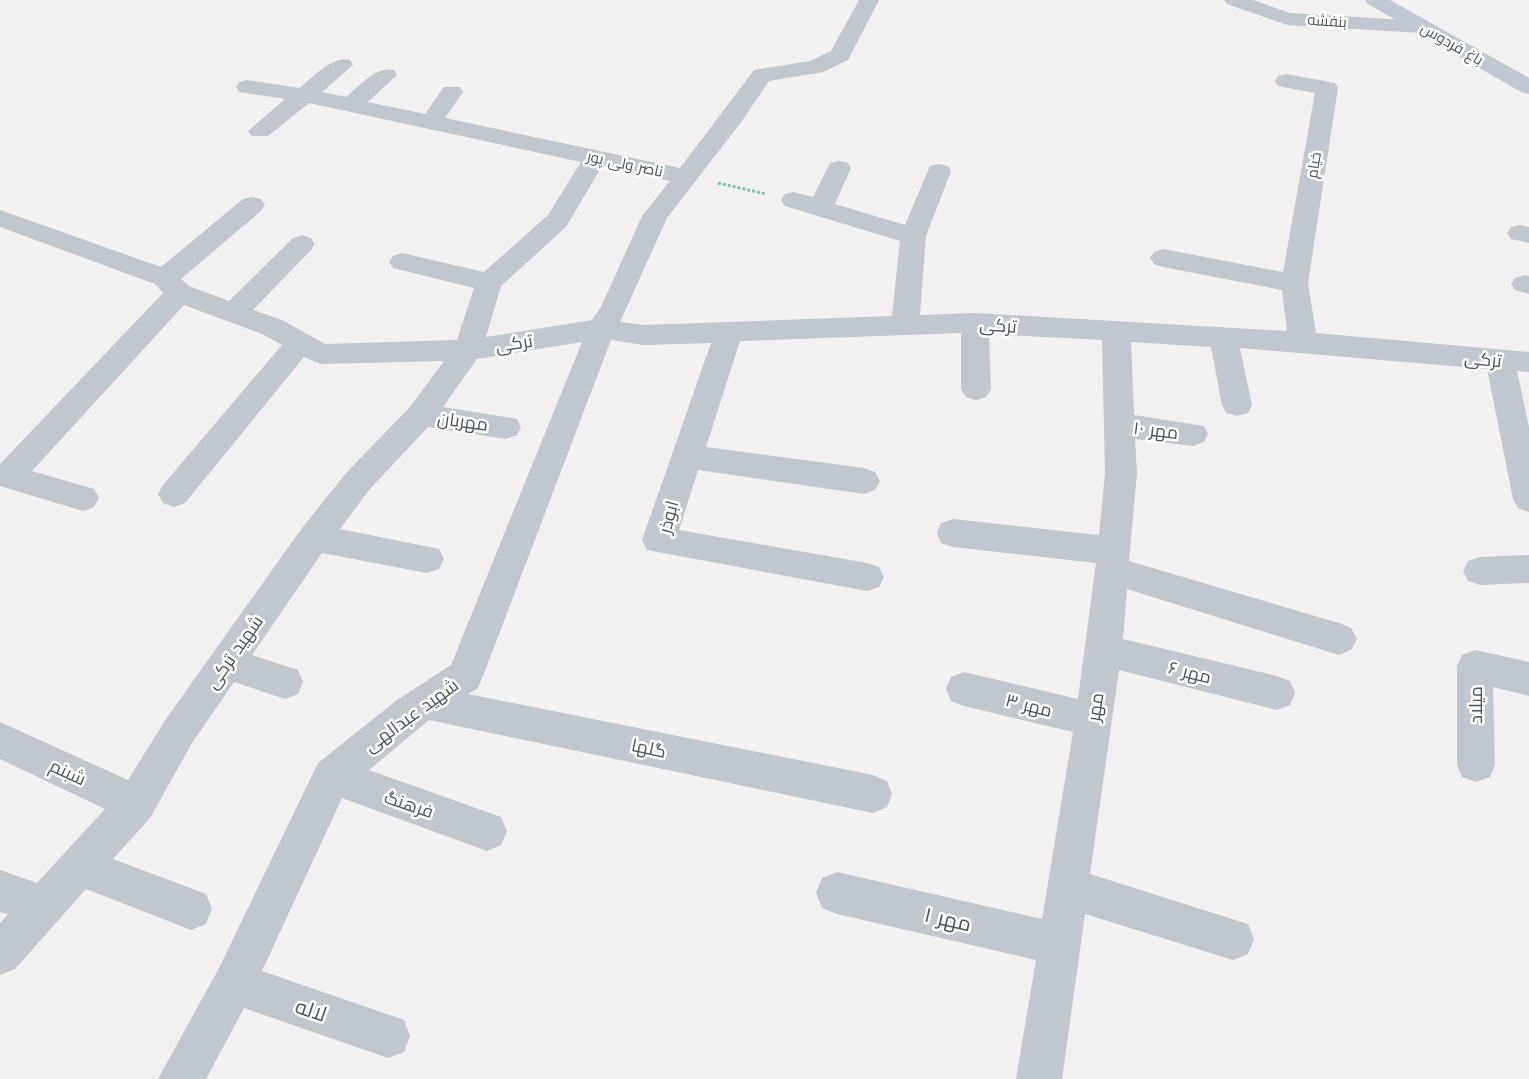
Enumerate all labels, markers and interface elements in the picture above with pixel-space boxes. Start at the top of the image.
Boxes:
street label: بنفشه [1307,11,1347,31]
street label: باغ فردوس [1417,19,1486,71]
street label: ناصر ولی پور [584,147,665,182]
street label: خیام [1303,150,1326,180]
street label: ترکی [979,313,1018,338]
street label: ترکی [494,330,534,357]
street label: ترکی [1463,347,1503,372]
street label: مهربان [436,407,490,436]
street label: مهر ۱۰ [1132,417,1180,444]
street label: ابوذر [653,498,683,537]
street label: شهید ترکی [201,611,268,693]
street label: مهر ۶ [1166,657,1214,688]
street label: شهید عبدالهی [360,674,463,757]
street label: میلاد [1465,686,1486,724]
street label: مهر ۳ [1003,689,1054,722]
street label: مهر [1082,691,1109,724]
street label: گلها [630,734,668,763]
street label: شبنم [46,755,89,791]
street label: فرهنگ [381,786,436,823]
street label: مهر ۱ [922,901,974,937]
street label: لاله [292,993,330,1027]

